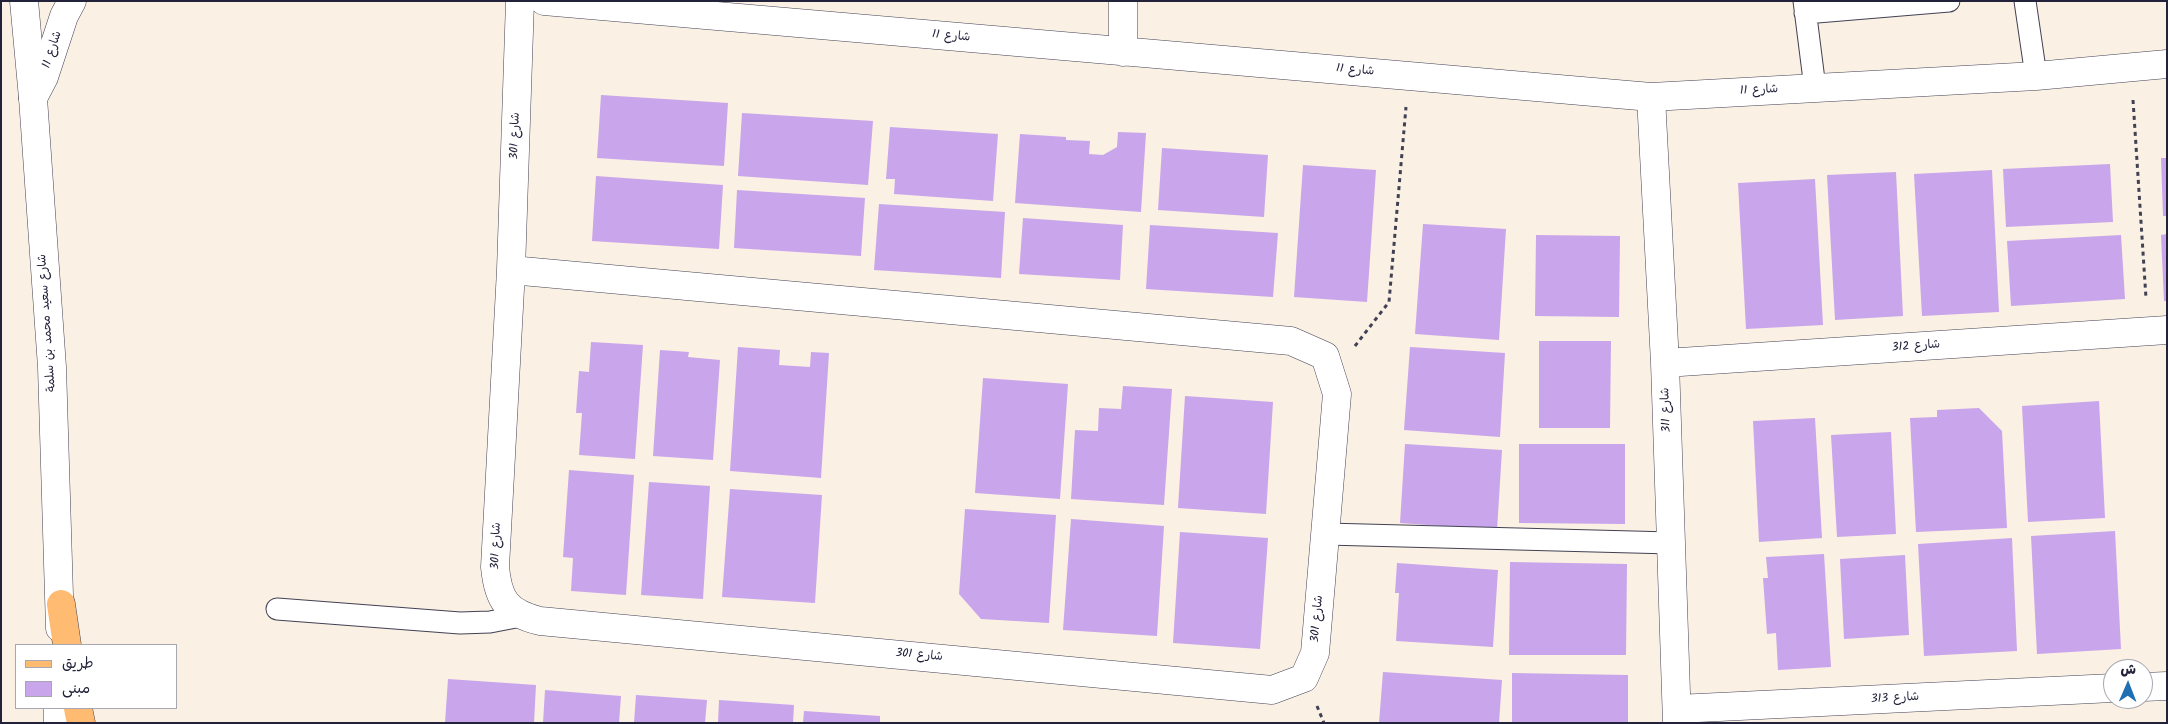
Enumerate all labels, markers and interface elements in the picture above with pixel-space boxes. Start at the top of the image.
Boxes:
street label: شارع 11 [931,28,971,46]
street label: شارع 11 [40,30,66,70]
street label: شارع 11 [1335,62,1375,80]
street label: شارع 11 [1739,83,1779,99]
street label: شارع 301 [508,112,524,160]
street label: شارع سعيد محمد بن سلمة [36,254,60,392]
street label: شارع 312 [1891,338,1941,356]
street label: شارع 311 [1659,387,1675,433]
street label: شارع 301 [489,522,505,570]
street label: شارع 301 [1309,595,1327,643]
legend [15,644,178,709]
street label: شارع 301 [895,647,943,665]
text: طريق [62,652,94,676]
north arrow [2103,659,2153,709]
text: ش [2120,659,2136,681]
text: مبنى [62,677,90,701]
street label: شارع 313 [1871,691,1919,707]

